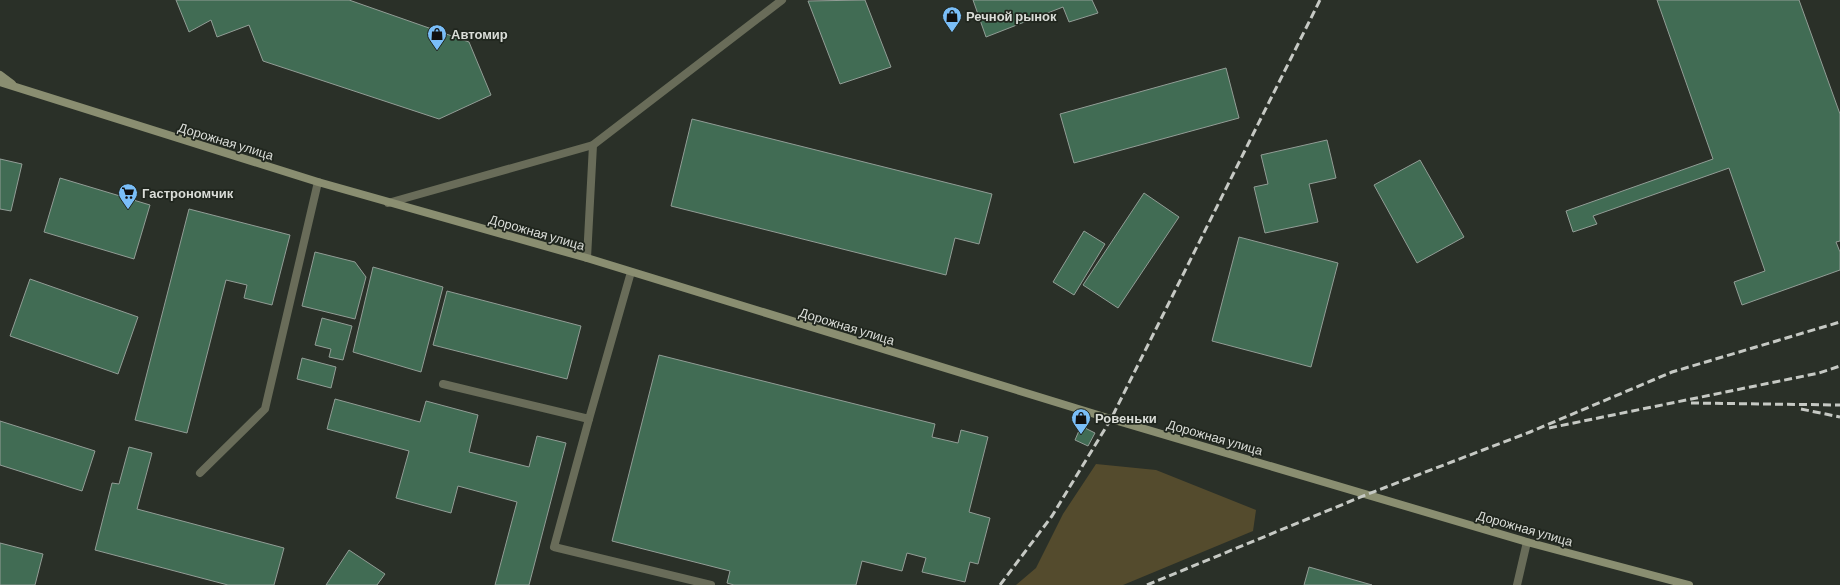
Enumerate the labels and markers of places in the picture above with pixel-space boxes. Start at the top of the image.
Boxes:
shop icon: Речной рынок [941,5,963,33]
place label: Речной рынок [966,8,1057,24]
shop icon: Автомир [426,23,448,51]
place label: Автомир [451,26,508,42]
supermarket icon: Гастрономчик [117,182,139,210]
place label: Гастрономчик [142,185,234,201]
shop icon: Ровеньки [1070,407,1092,435]
place label: Ровеньки [1095,410,1157,426]

